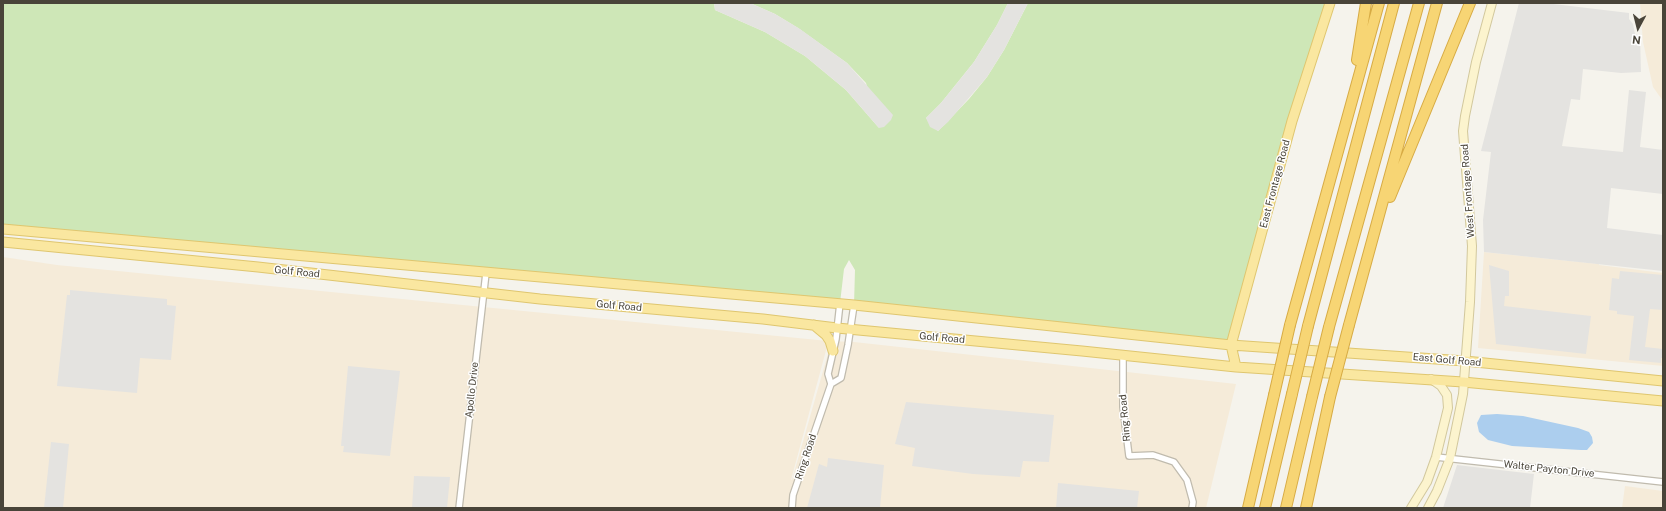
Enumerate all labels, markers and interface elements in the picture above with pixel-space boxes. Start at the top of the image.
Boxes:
north arrow [1618,8,1658,48]
text: N [1632,33,1642,46]
street label: East Frontage Road [1257,138,1293,230]
street label: West Frontage Road [1459,144,1477,238]
street label: Golf Road [274,264,320,280]
street label: Golf Road [596,298,642,314]
street label: Golf Road [919,330,965,346]
street label: East Golf Road [1412,351,1482,369]
street label: Apollo Drive [463,361,481,419]
street label: Ring Road [1117,394,1133,442]
street label: Ring Road [793,433,819,481]
street label: Walter Payton Drive [1503,458,1595,480]

